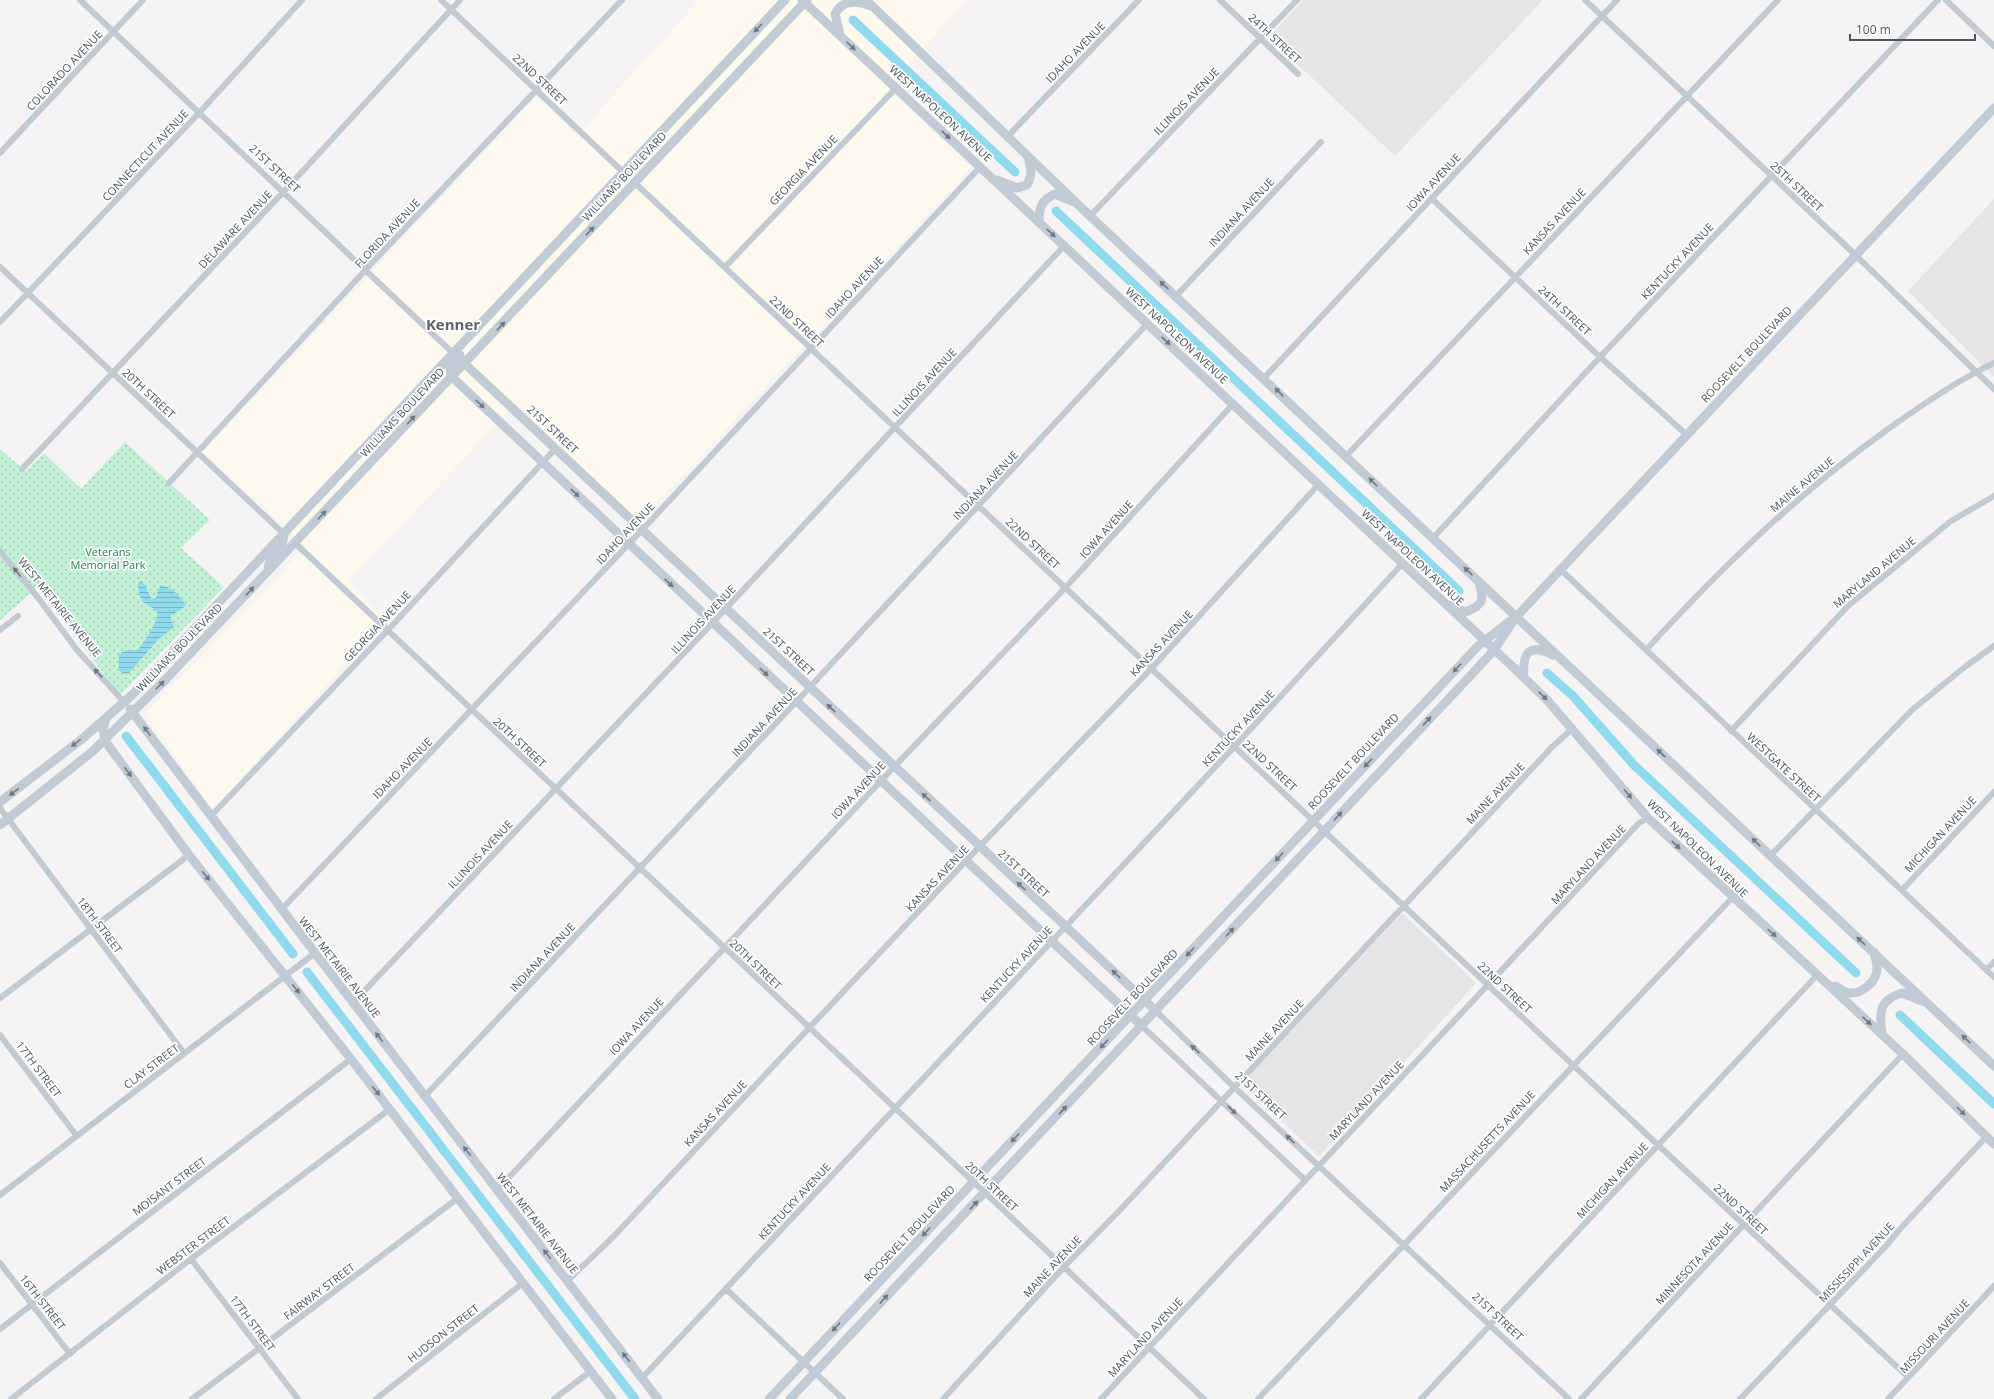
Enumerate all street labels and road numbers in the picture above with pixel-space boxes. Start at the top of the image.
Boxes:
street label: 24TH STREET [1245,10,1305,66]
street label: IDAHO AVENUE [1042,18,1108,86]
street label: COLORADO AVENUE [23,27,105,113]
street label: 22ND STREET [510,50,570,108]
street label: WEST NAPOLEON AVENUE [886,61,996,165]
street label: ILLINOIS AVENUE [1150,64,1222,138]
street label: CONNECTICUT AVENUE [99,106,191,204]
street label: WILLIAMS BOULEVARD [579,128,670,224]
street label: GEORGIA AVENUE [766,132,840,208]
street label: 21ST STREET [246,140,304,196]
street label: IOWA AVENUE [1402,150,1464,214]
street label: 25TH STREET [1767,158,1827,214]
street label: INDIANA AVENUE [1205,174,1277,250]
street label: KANSAS AVENUE [1519,184,1589,258]
street label: DELAWARE AVENUE [195,187,275,271]
street label: FLORIDA AVENUE [351,195,423,271]
street label: KENTUCKY AVENUE [1637,219,1717,303]
street label: IDAHO AVENUE [821,253,887,321]
street label: 24TH STREET [1535,282,1595,338]
street label: WEST NAPOLEON AVENUE [1122,283,1232,387]
street label: 22ND STREET [767,292,827,350]
street label: ROOSEVELT BOULEVARD [1697,302,1795,406]
street label: ILLINOIS AVENUE [888,345,960,419]
street label: WILLIAMS BOULEVARD [357,364,448,460]
street label: 20TH STREET [119,365,179,421]
street label: 21ST STREET [524,401,582,457]
street label: INDIANA AVENUE [949,447,1021,523]
street label: MAINE AVENUE [1767,453,1837,515]
street label: IOWA AVENUE [1076,497,1136,561]
street label: IDAHO AVENUE [592,499,658,567]
street label: WEST NAPOLEON AVENUE [1358,505,1468,609]
street label: 22ND STREET [1003,514,1063,572]
street label: MARYLAND AVENUE [1829,533,1919,611]
street label: WEST METAIRIE AVENUE [15,554,105,660]
street label: ILLINOIS AVENUE [667,582,739,656]
street label: GEORGIA AVENUE [340,587,414,665]
street label: WILLIAMS BOULEVARD [133,600,225,694]
street label: KANSAS AVENUE [1126,606,1196,680]
street label: 21ST STREET [760,623,818,679]
street label: INDIANA AVENUE [728,684,800,760]
street label: KENTUCKY AVENUE [1198,686,1278,770]
street label: ROOSEVELT BOULEVARD [1304,709,1402,813]
street label: 20TH STREET [490,714,550,770]
street label: WESTGATE STREET [1744,729,1824,805]
street label: IDAHO AVENUE [369,734,435,802]
street label: 22ND STREET [1240,736,1300,794]
street label: IOWA AVENUE [827,758,889,822]
street label: MAINE AVENUE [1463,759,1527,827]
street label: MICHIGAN AVENUE [1901,793,1979,875]
street label: WEST NAPOLEON AVENUE [1644,796,1752,900]
street label: ILLINOIS AVENUE [444,817,516,891]
street label: MARYLAND AVENUE [1547,821,1629,907]
street label: KANSAS AVENUE [902,841,972,915]
street label: 21ST STREET [995,845,1053,901]
street label: 18TH STREET [74,894,126,956]
street label: WEST METAIRIE AVENUE [296,913,384,1021]
street label: INDIANA AVENUE [506,919,578,995]
street label: KENTUCKY AVENUE [976,922,1056,1006]
street label: 20TH STREET [727,935,785,993]
street label: ROOSEVELT BOULEVARD [1083,945,1181,1049]
street label: 22ND STREET [1475,958,1535,1016]
street label: IOWA AVENUE [605,994,667,1058]
street label: MAINE AVENUE [1242,996,1306,1064]
street label: 17TH STREET [13,1038,65,1100]
street label: CLAY STREET [120,1040,182,1092]
street label: MARYLAND AVENUE [1325,1057,1407,1143]
street label: 21ST STREET [1232,1067,1290,1123]
street label: KANSAS AVENUE [680,1076,750,1150]
street label: MASSACHUSETTS AVENUE [1436,1087,1538,1195]
street label: MICHIGAN AVENUE [1573,1139,1651,1221]
street label: MOISANT STREET [129,1153,209,1219]
street label: 20TH STREET [962,1158,1022,1214]
street label: KENTUCKY AVENUE [754,1159,834,1243]
street label: WEST METAIRIE AVENUE [494,1169,582,1277]
street label: 22ND STREET [1711,1180,1771,1238]
street label: ROOSEVELT BOULEVARD [860,1181,958,1285]
street label: WEBSTER STREET [153,1212,233,1278]
street label: MINNESOTA AVENUE [1652,1218,1736,1308]
street label: MISSISSIPPI AVENUE [1815,1219,1897,1305]
street label: MAINE AVENUE [1020,1232,1084,1300]
street label: FAIRWAY STREET [280,1259,358,1323]
street label: 16TH STREET [17,1271,69,1333]
street label: 21ST STREET [1469,1288,1527,1344]
street label: 17TH STREET [227,1292,279,1354]
street label: MARYLAND AVENUE [1104,1294,1186,1380]
street label: MISSOURI AVENUE [1896,1296,1972,1376]
street label: HUDSON STREET [404,1300,482,1366]

